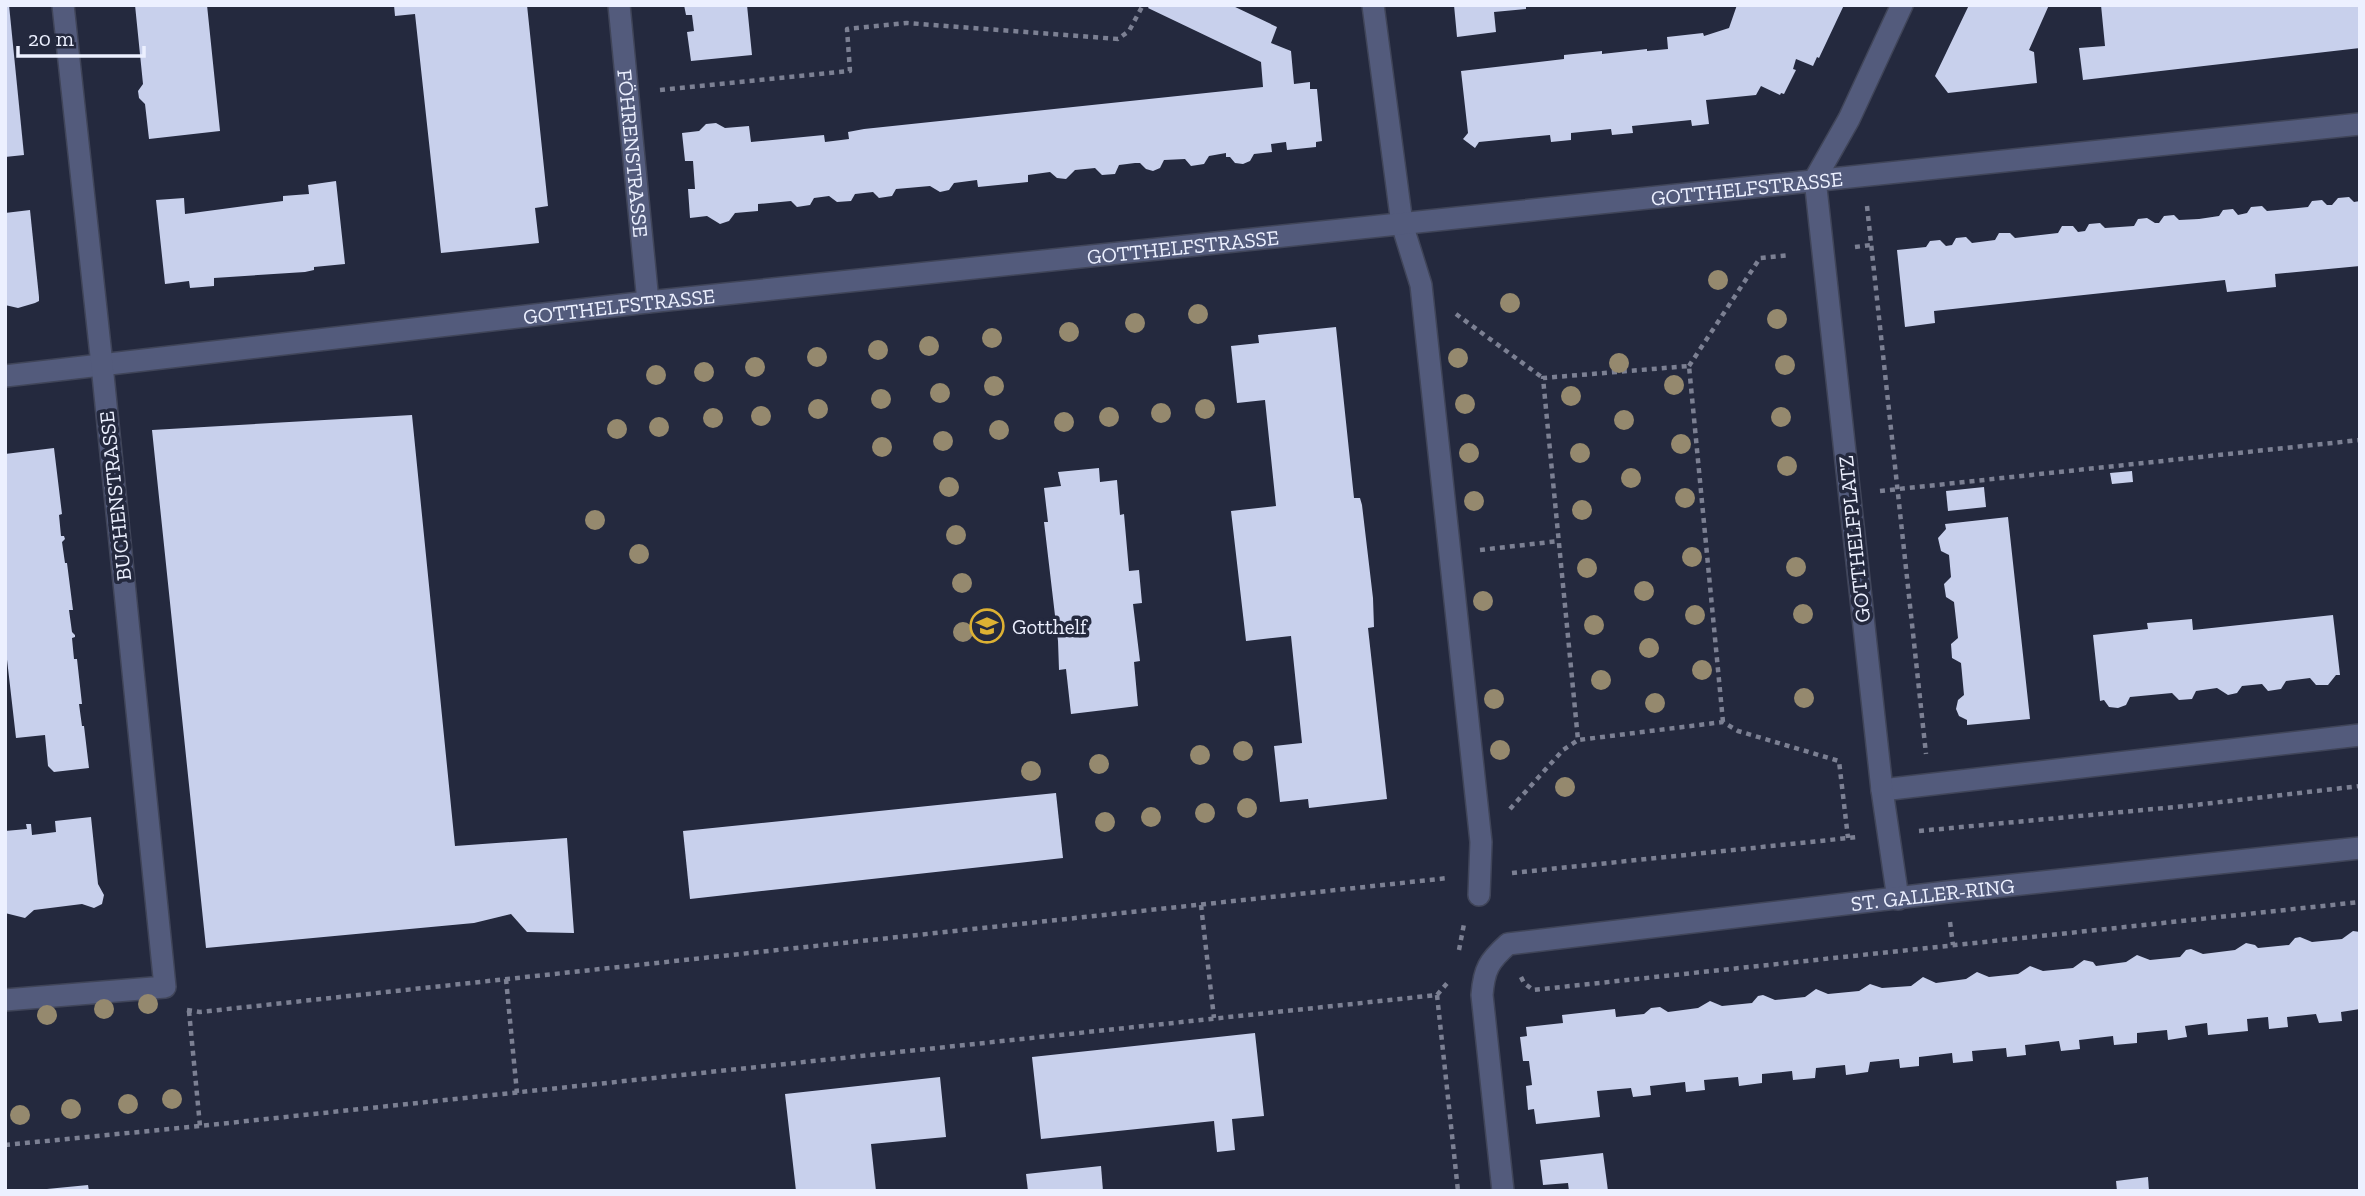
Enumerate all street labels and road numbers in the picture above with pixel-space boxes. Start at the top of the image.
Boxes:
street label: FÖHRENSTRASSE [613,68,654,239]
street label: GOTTHELFSTRASSE [1650,165,1844,210]
street label: GOTTHELFSTRASSE [1086,224,1280,269]
street label: GOTTHELFSTRASSE [522,283,716,329]
street label: BUCHENSTRASSE [94,410,136,582]
street label: GOTTHELFPLATZ [1833,454,1875,624]
street label: ST. GALLER-RING [1849,872,2016,916]

